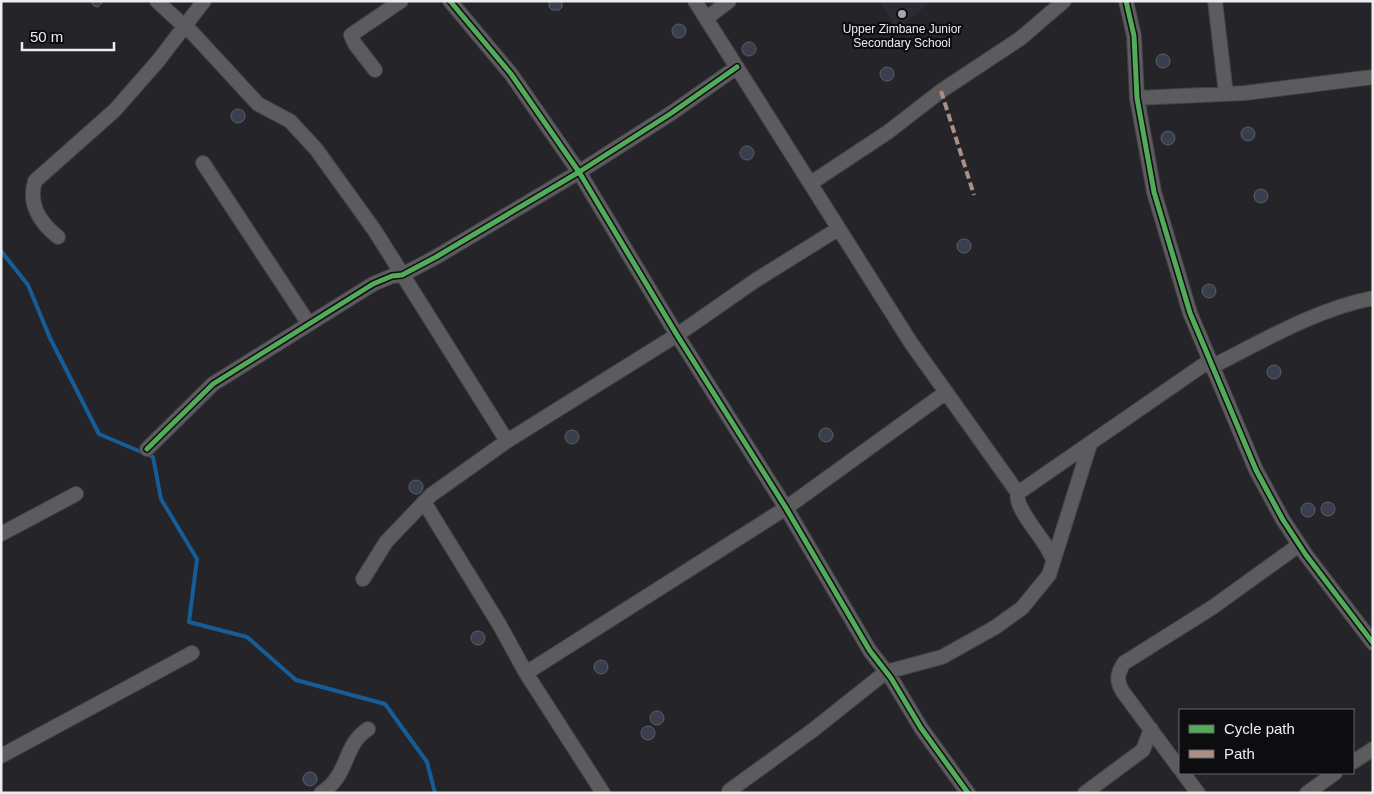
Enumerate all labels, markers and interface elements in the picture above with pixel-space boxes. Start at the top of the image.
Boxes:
marker: Upper Zimbane Junior Secondary School [896,8,908,20]
scale bar [22,20,115,52]
place label: Upper Zimbane Junior Secondary School [843,22,961,50]
text: 50 m [30,28,63,45]
legend [1179,709,1354,774]
text: Cycle path [1224,720,1295,737]
text: Path [1224,745,1255,762]

